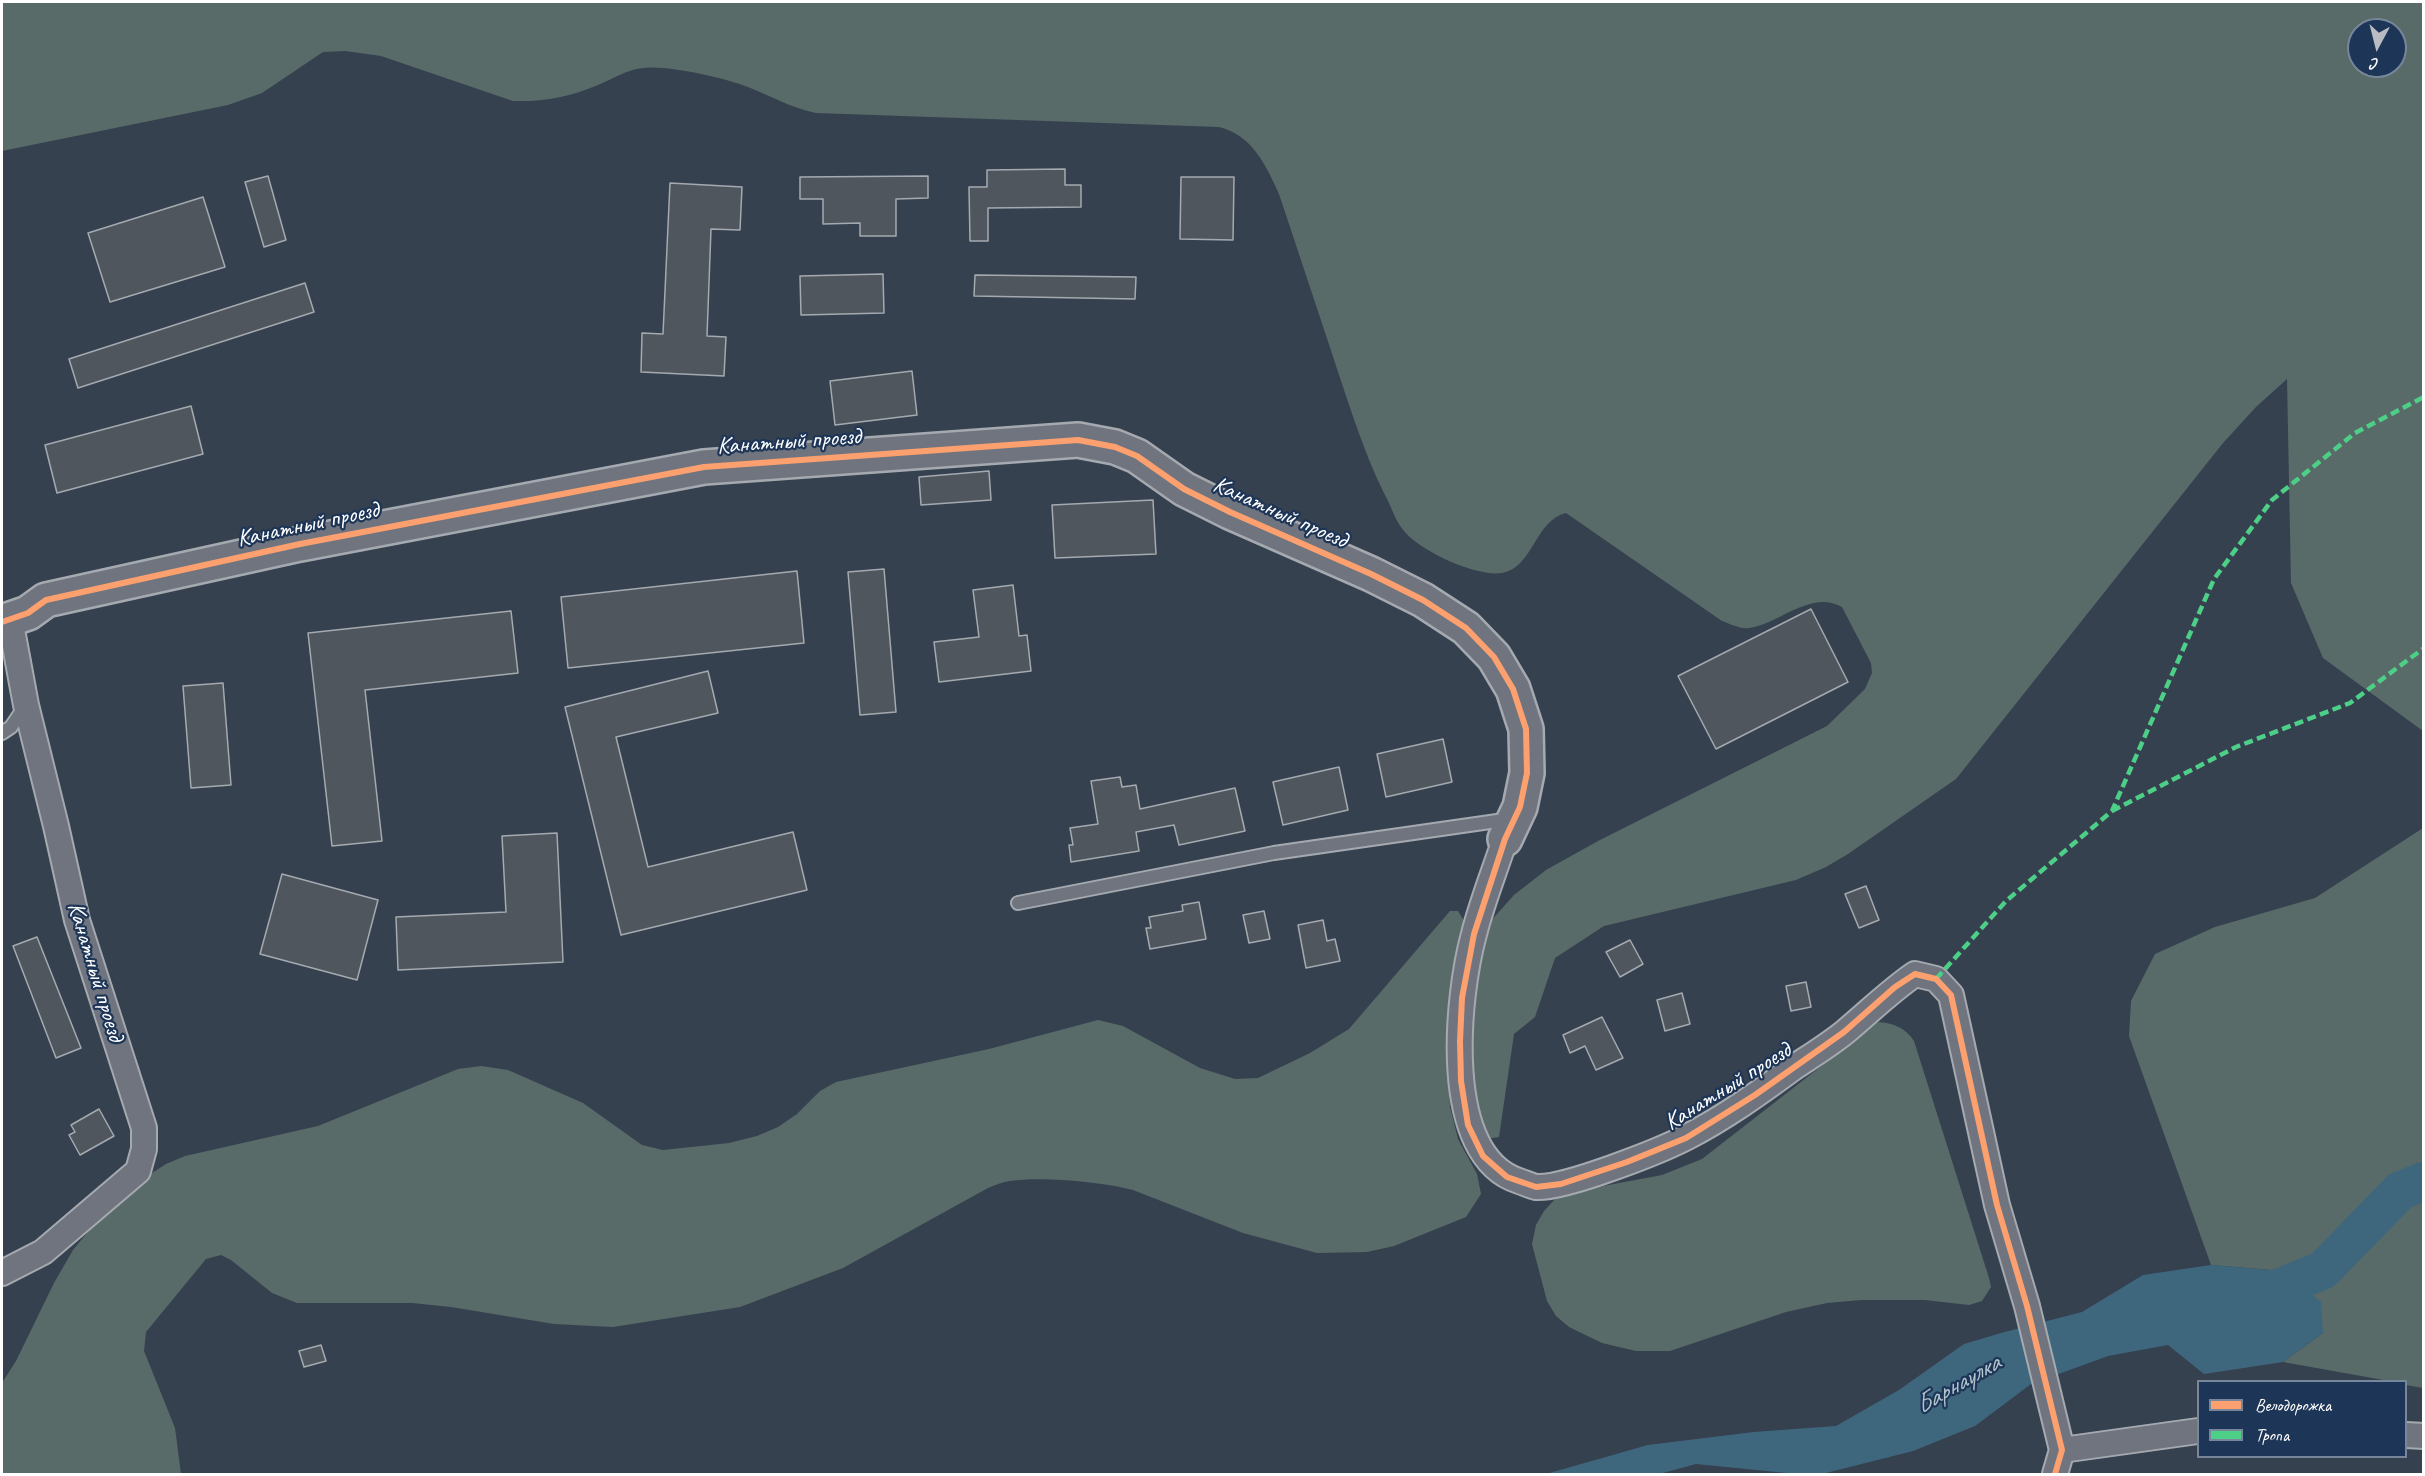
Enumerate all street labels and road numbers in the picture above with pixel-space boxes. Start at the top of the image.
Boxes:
street label: Канатный проезд [716,423,862,461]
street label: Канатный проезд [1208,471,1352,555]
street label: Канатный проезд [235,496,381,554]
street label: Канатный проезд [60,899,130,1045]
street label: Канатный проезд [1659,1037,1797,1137]

